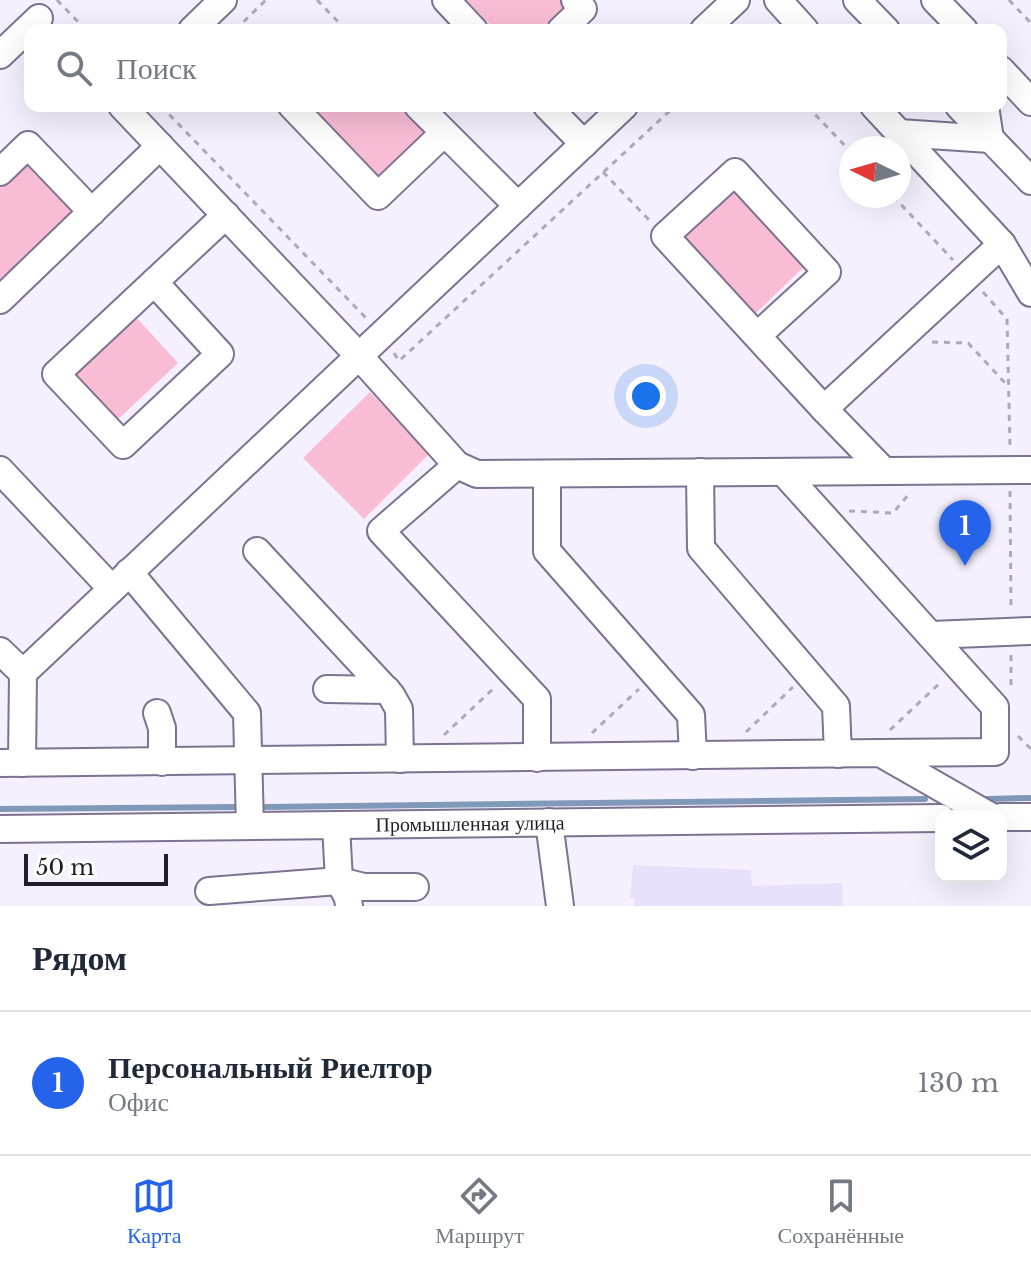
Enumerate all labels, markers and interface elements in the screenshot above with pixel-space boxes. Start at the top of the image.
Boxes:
search box [24,24,1007,112]
icon: search [52,46,96,90]
text: Поиск [116,50,197,87]
north arrow [839,136,911,208]
your location [626,376,666,416]
pin: 1 [939,500,991,566]
street label: Промышленная улица [375,810,565,837]
map controls [935,810,1007,882]
button: layers [935,810,1007,882]
scale bar [24,850,168,886]
text: 50 m [36,854,94,881]
text: Рядом [32,937,127,979]
text: Персональный Риелтор [108,1049,433,1086]
text: 1 [52,1067,64,1099]
text: 130 m [917,1067,999,1099]
text: Офис [108,1086,169,1118]
tab: Карта [127,1174,181,1249]
tab: Маршрут [435,1174,524,1249]
tab: Сохранённые [778,1174,904,1249]

